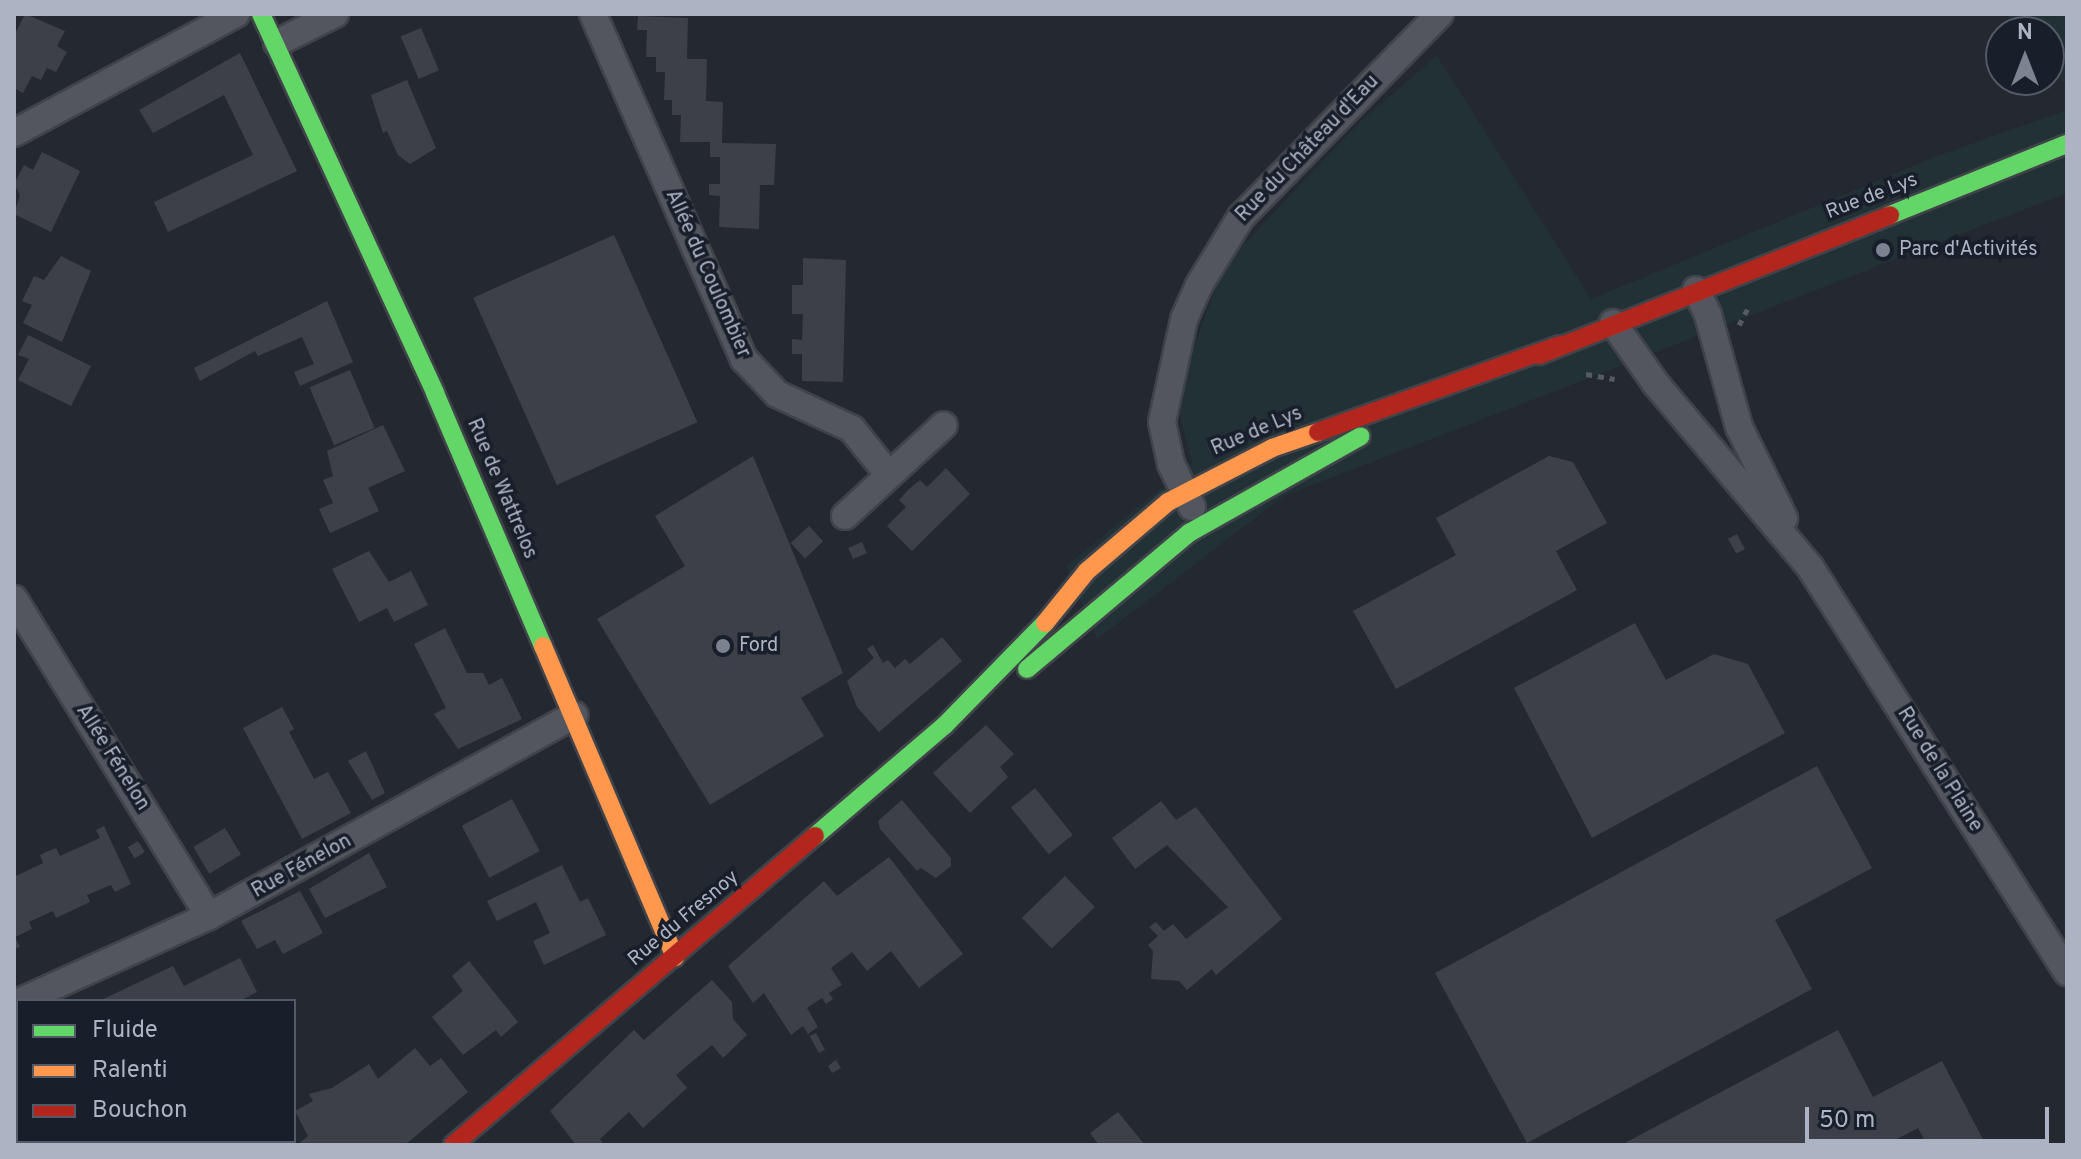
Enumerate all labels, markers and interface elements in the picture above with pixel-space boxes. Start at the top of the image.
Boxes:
north arrow [1985,16,2065,96]
text: N [2017,20,2033,47]
street label: Rue du Château d'Eau [1232,70,1384,228]
street label: Rue de Lys [1823,169,1921,225]
street label: Allée du Coulombier [659,186,755,362]
place label: Parc d'Activités [1899,238,2038,262]
marker: Parc d'Activités [1874,241,1892,259]
street label: Rue de Lys [1208,402,1306,462]
street label: Rue de Wattrelos [461,415,541,563]
place label: Ford [739,634,778,658]
marker: Ford [714,637,732,655]
street label: Allée Fénelon [70,701,154,815]
street label: Rue de la Plaine [1891,703,1987,837]
street label: Rue Fénelon [248,830,356,904]
street label: Rue du Fresnoy [624,866,744,972]
legend [16,999,296,1143]
text: Fluide [92,1016,158,1046]
text: Ralenti [92,1056,168,1086]
scale bar [1809,1091,2053,1141]
text: Bouchon [92,1096,187,1126]
text: 50 m [1819,1106,1875,1136]

